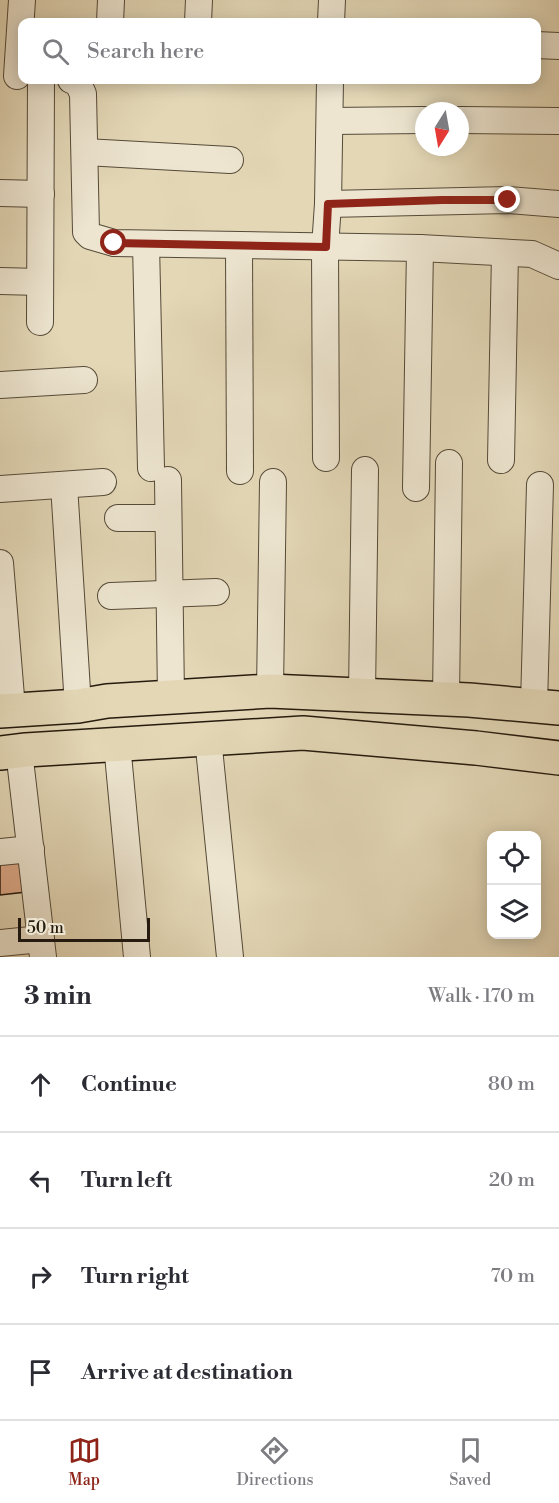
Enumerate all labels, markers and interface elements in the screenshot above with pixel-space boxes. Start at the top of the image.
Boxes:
search box [18,18,541,84]
icon: search [39,35,72,68]
text: Search here [87,38,204,65]
north arrow [415,102,469,156]
route end [494,186,520,212]
route start [100,229,126,255]
map controls [487,831,541,939]
button: locate [487,831,541,885]
button: layers [487,885,541,939]
scale bar [18,915,150,942]
text: 50 m [27,918,64,938]
text: 3 min [24,980,92,1012]
text: Walk · 170 m [428,984,535,1009]
icon: ahead [24,1068,57,1101]
text: Continue [81,1071,177,1098]
text: 80 m [488,1072,535,1097]
icon: left [24,1164,57,1197]
text: Turn left [81,1167,172,1194]
text: 20 m [489,1168,535,1193]
icon: right [24,1260,57,1293]
text: Turn right [81,1263,189,1290]
text: 70 m [491,1264,535,1289]
icon: arrive [24,1356,57,1389]
text: Arrive at destination [81,1359,293,1386]
tab: Map [68,1434,101,1490]
tab: Directions [236,1434,314,1490]
tab: Saved [449,1434,491,1490]

